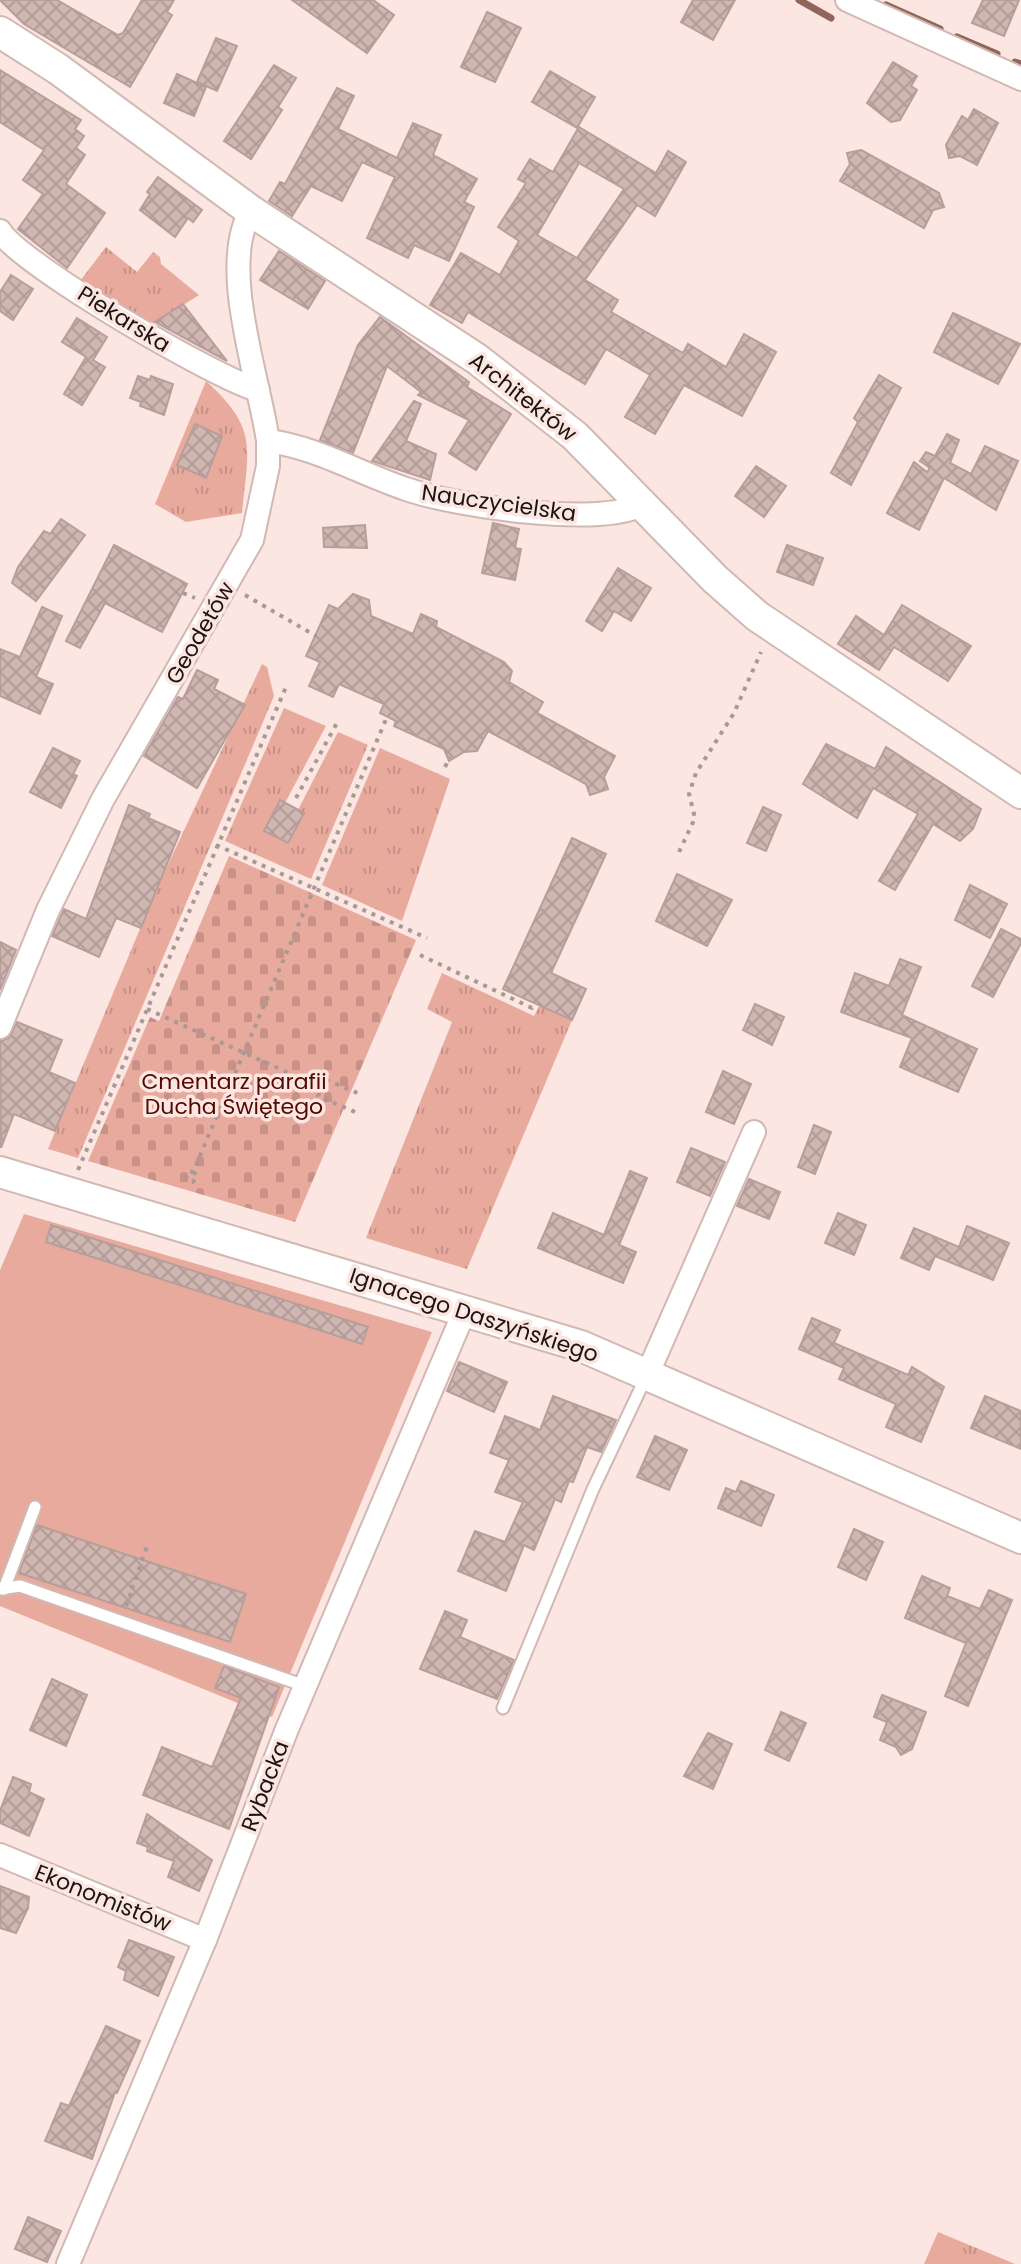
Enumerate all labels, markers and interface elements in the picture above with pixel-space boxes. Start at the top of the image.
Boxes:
street label: Piekarska [72,278,176,360]
street label: Architektów [463,345,583,449]
street label: Nauczycielska [420,477,578,529]
street label: Geodetów [158,576,242,690]
park label: Cmentarz parafii Ducha Świętego [141,1066,327,1122]
street label: Ignacego Daszyńskiego [345,1260,603,1370]
street label: Rybacka [233,1736,297,1836]
street label: Ekonomistów [30,1857,176,1939]

